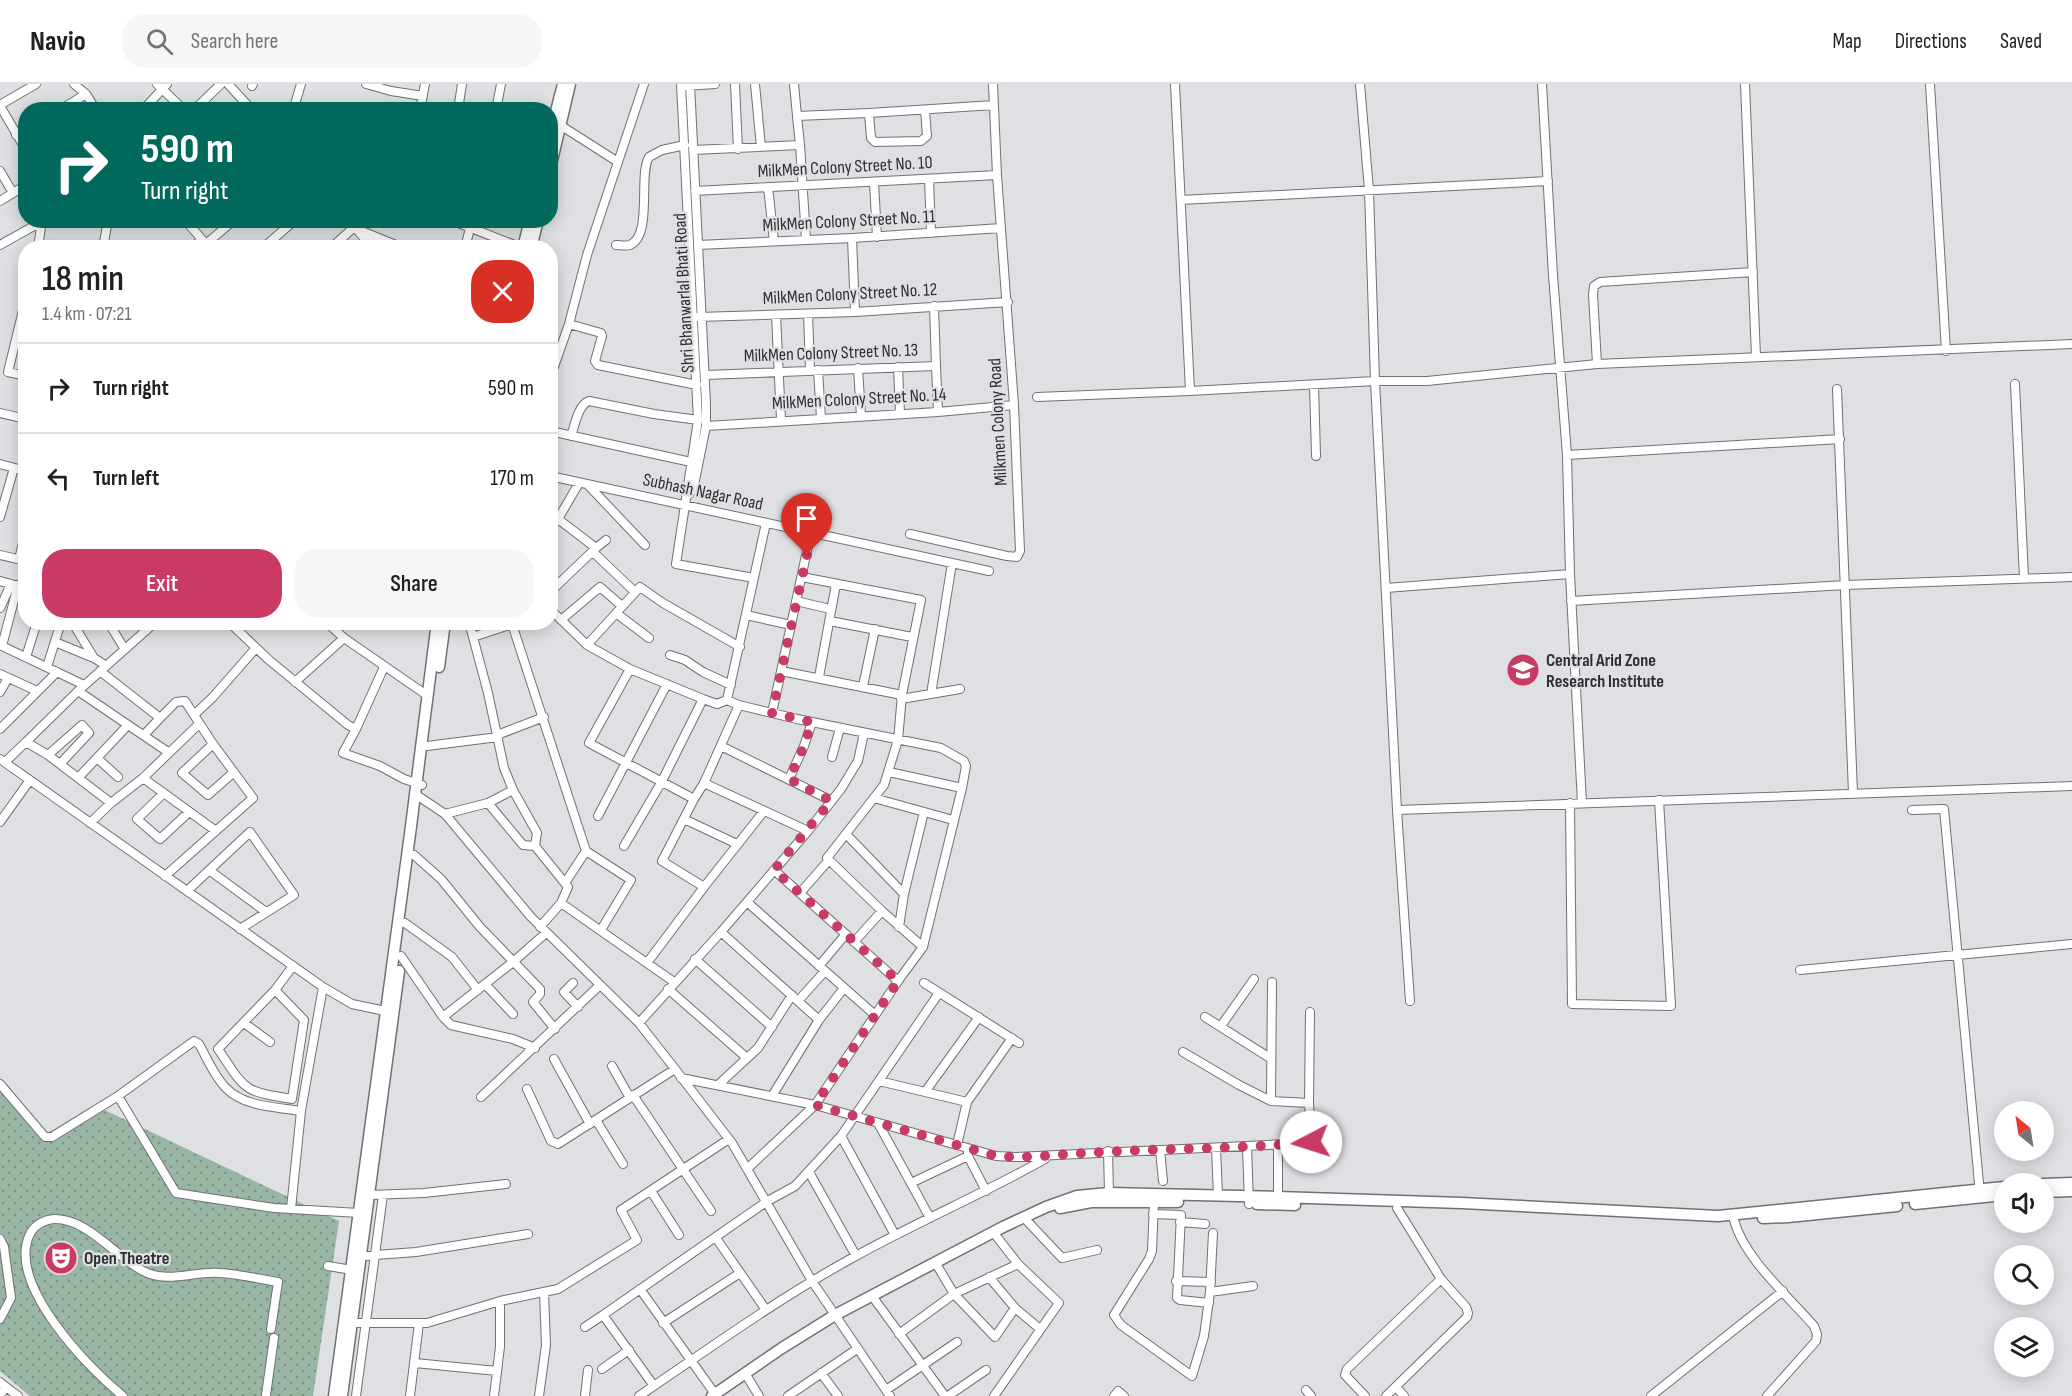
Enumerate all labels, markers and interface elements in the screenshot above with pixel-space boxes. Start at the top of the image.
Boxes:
search box [122,14,542,68]
text: Navio [30,25,86,58]
icon: search [143,25,176,58]
text: Search here [191,28,278,55]
text: Map [1832,29,1862,54]
text: Directions [1895,29,1967,54]
text: Saved [2000,29,2042,54]
text: 590 m [141,124,234,175]
icon: right [42,126,120,204]
street label: MilkMen Colony Street No. 10 [757,152,933,182]
text: Turn right [141,175,228,207]
street label: MilkMen Colony Street No. 11 [762,206,937,236]
street label: Shri Bhanwarlal Bhati Road [669,213,699,373]
text: 18 min [42,258,124,301]
button: close [471,260,534,323]
street label: MilkMen Colony Street No. 12 [762,279,938,309]
text: 1.4 km · 07:21 [42,302,131,326]
street label: MilkMen Colony Street No. 13 [743,339,919,367]
street label: Milkmen Colony Road [984,358,1012,486]
icon: right [42,372,75,405]
text: Turn right [93,375,169,402]
text: 590 m [488,375,534,402]
street label: MilkMen Colony Street No. 14 [771,384,947,414]
icon: left [42,462,75,495]
text: Turn left [93,465,159,492]
text: 170 m [490,465,534,492]
street label: Subhash Nagar Road [641,469,765,515]
pin [781,493,832,555]
icon: arrive [790,502,823,535]
button: Exit [42,549,282,618]
button: Share [294,549,534,618]
place label: Central Arid Zone Research Institute [1546,650,1664,692]
school or university icon: Central Arid Zone Research Institute [1505,652,1541,688]
north arrow [1994,1101,2054,1161]
map controls [1994,1101,2054,1377]
position arrow [1279,1110,1343,1174]
button: sound [1994,1173,2054,1233]
theatre icon: Open Theatre [43,1240,79,1276]
button: search [1994,1245,2054,1305]
place label: Open Theatre [84,1248,169,1269]
button: layers [1994,1317,2054,1377]

